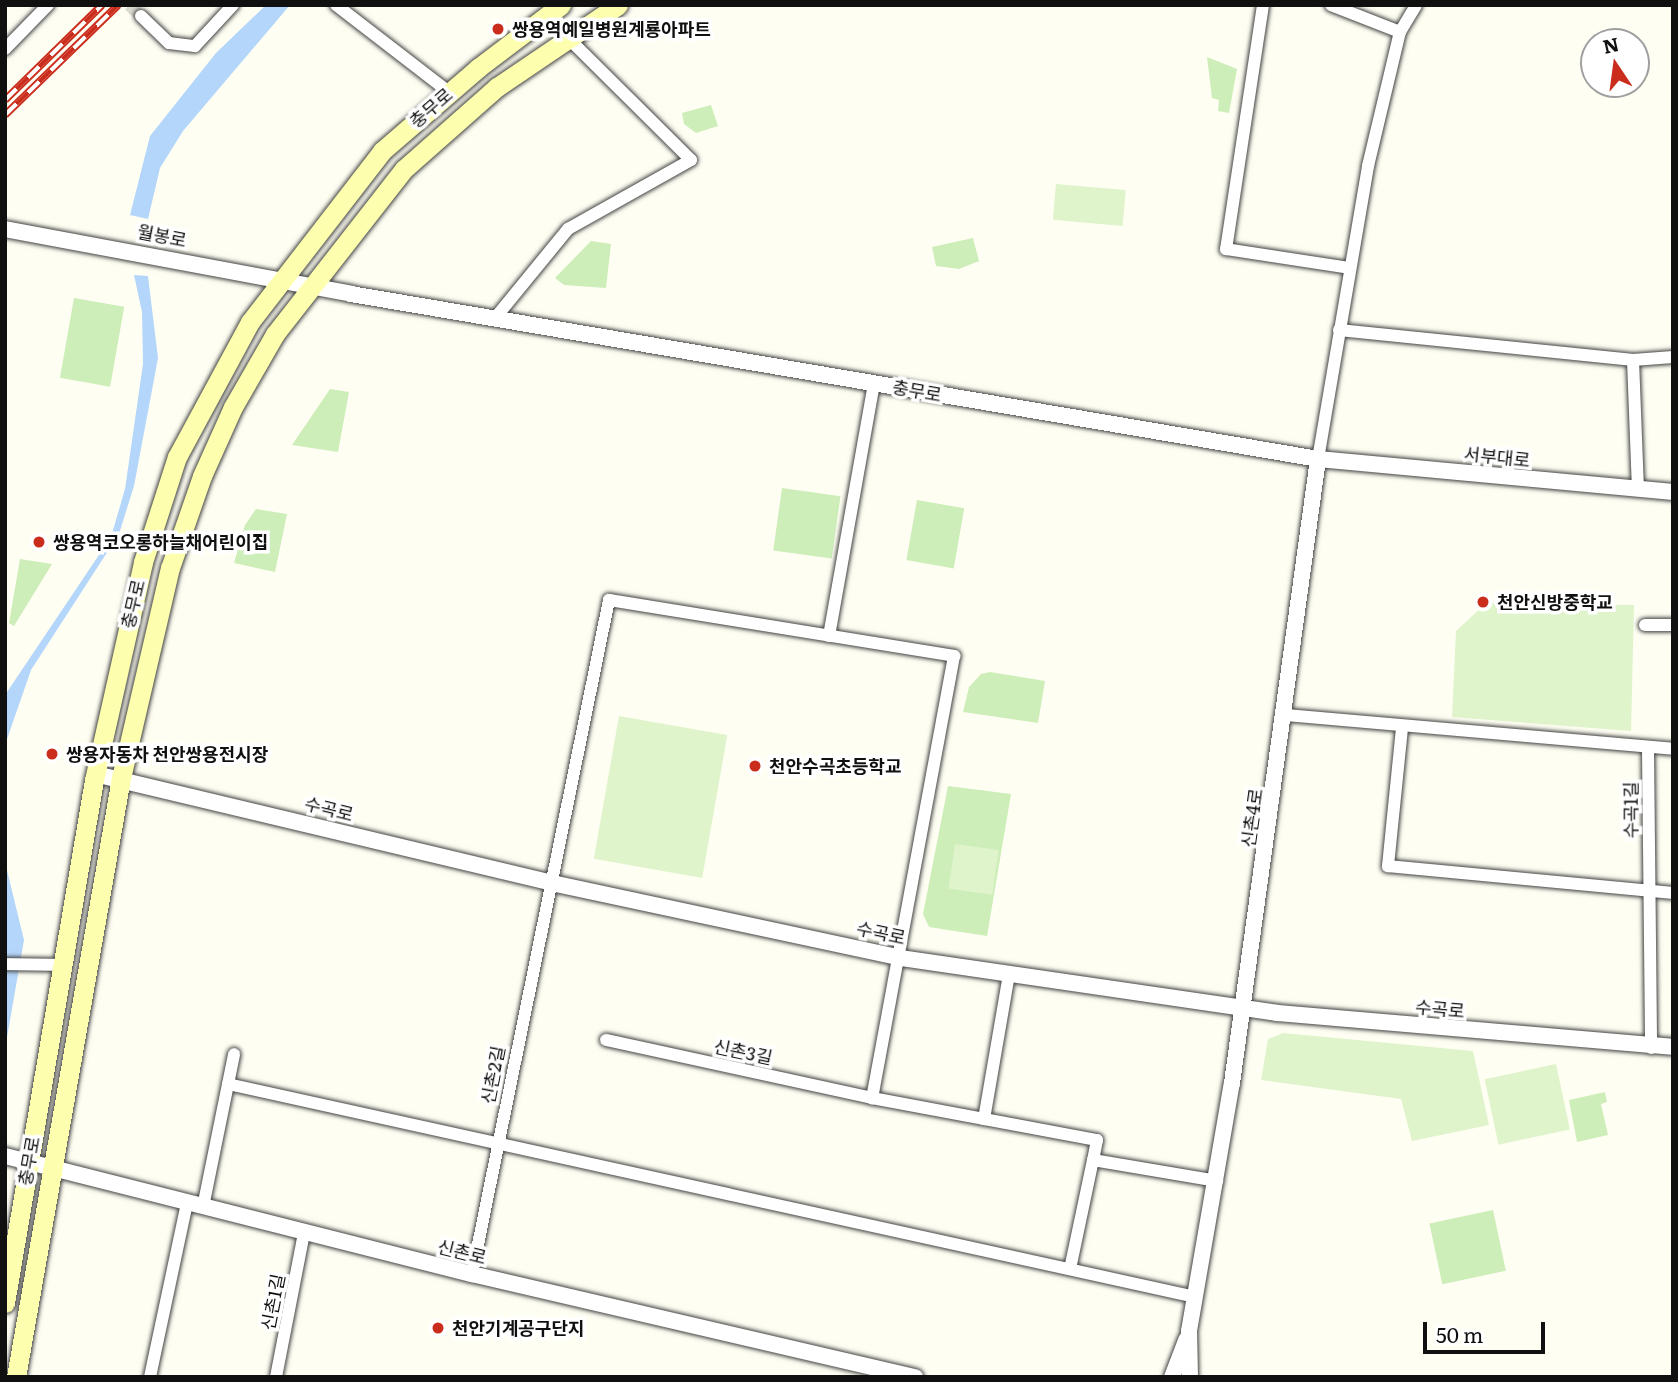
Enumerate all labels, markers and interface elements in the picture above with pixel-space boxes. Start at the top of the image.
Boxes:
place label: 쌍용역예일병원계룡아파트 [512,18,711,40]
marker: 쌍용역예일병원계룡아파트 [490,21,506,37]
north arrow [1580,28,1650,98]
text: N [1600,29,1622,60]
street label: 충무로 [405,84,457,132]
street label: 월봉로 [136,221,188,251]
street label: 충무로 [891,376,943,406]
street label: 서부대로 [1463,443,1531,471]
place label: 쌍용역코오롱하늘채어린이집 [53,531,268,553]
marker: 쌍용역코오롱하늘채어린이집 [31,534,47,550]
street label: 충무로 [117,577,149,631]
place label: 천안신방중학교 [1497,591,1613,613]
marker: 천안신방중학교 [1475,594,1491,610]
place label: 쌍용자동차 천안쌍용전시장 [66,743,268,765]
marker: 쌍용자동차 천안쌍용전시장 [44,746,60,762]
place label: 천안수곡초등학교 [769,755,901,777]
marker: 천안수곡초등학교 [747,758,763,774]
street label: 수곡1길 [1620,781,1642,839]
street label: 신촌4로 [1237,787,1267,849]
street label: 수곡로 [302,793,356,825]
street label: 수곡로 [854,917,908,949]
street label: 수곡로 [1414,996,1466,1022]
street label: 신촌3길 [712,1035,774,1069]
street label: 신촌2길 [477,1044,509,1106]
street label: 충무로 [14,1135,44,1187]
street label: 신촌로 [435,1236,489,1268]
street label: 신촌1길 [257,1272,289,1332]
scale bar [1426,1308,1548,1352]
place label: 천안기계공구단지 [452,1317,584,1339]
text: 50 m [1436,1318,1483,1349]
marker: 천안기계공구단지 [430,1320,446,1336]

